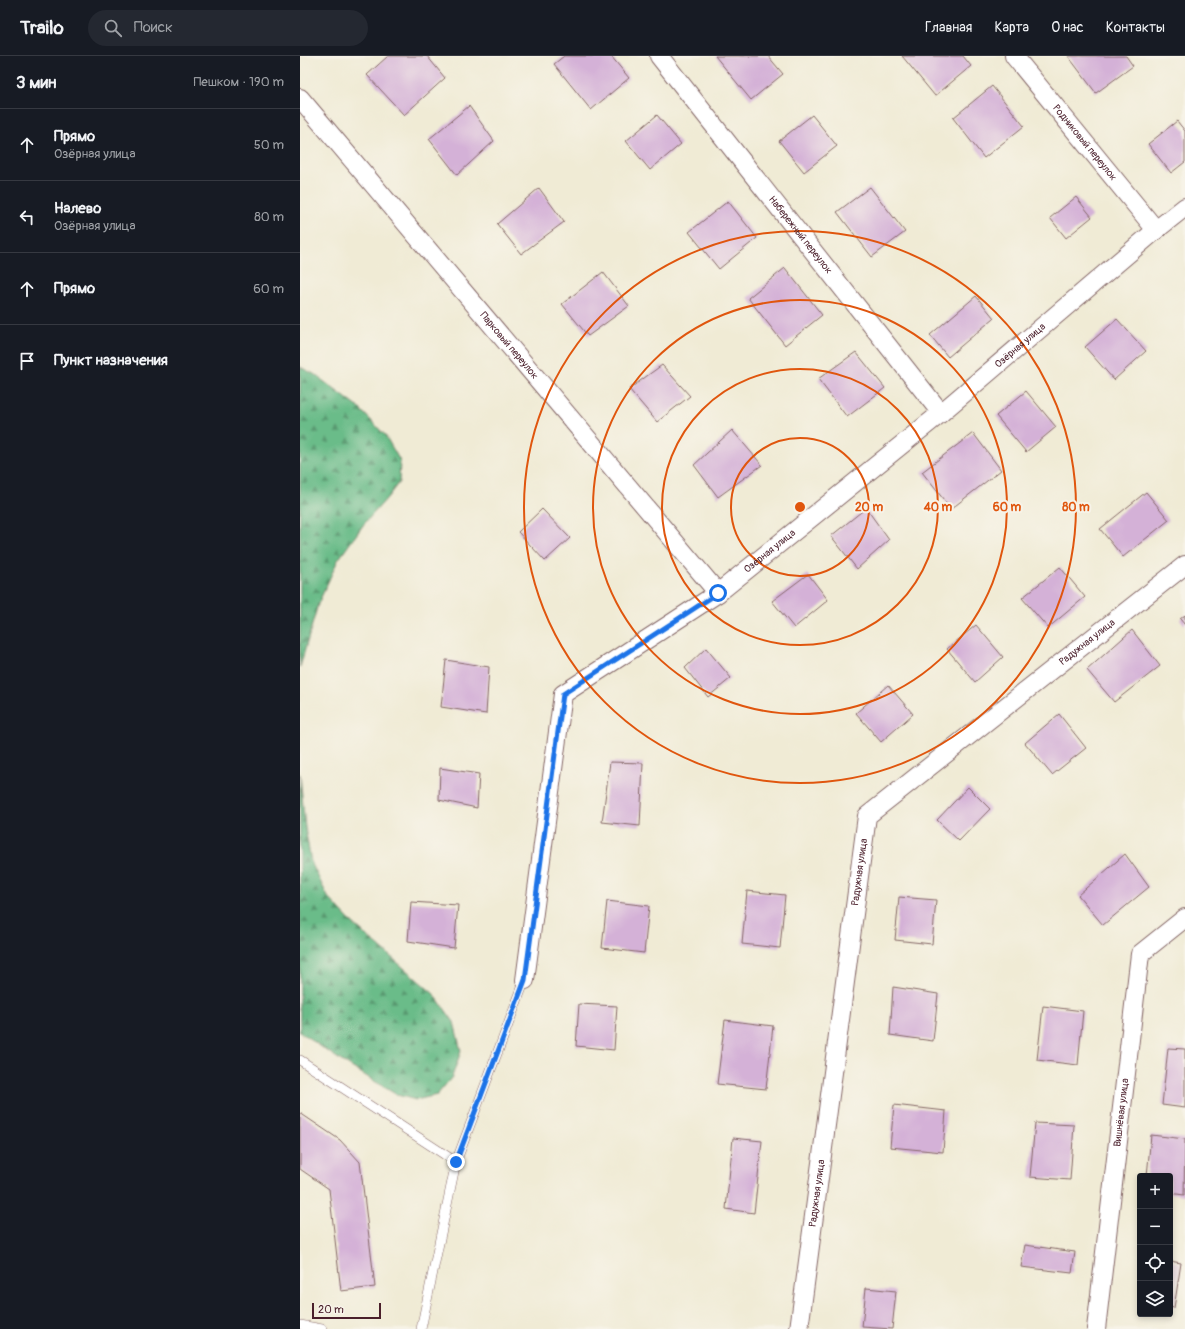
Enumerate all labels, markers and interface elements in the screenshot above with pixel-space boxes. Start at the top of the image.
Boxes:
search box [88,10,368,46]
text: Trailo [20,16,64,40]
icon: search [102,17,124,39]
text: Поиск [134,18,173,37]
text: Главная [925,19,972,36]
text: Карта [994,19,1029,36]
text: О нас [1051,19,1084,36]
text: Контакты [1106,19,1165,36]
text: 3 мин [16,72,56,93]
text: Пешком · 190 m [193,74,284,90]
street label: Родниковый переулок [1050,102,1119,183]
text: Прямо [54,127,95,146]
icon: ahead [16,134,38,156]
text: 50 m [254,137,284,153]
text: Озёрная улица [54,146,136,162]
street label: Набережный переулок [766,194,835,276]
text: Налево [54,199,101,218]
icon: left [16,206,38,228]
text: 80 m [254,209,284,225]
text: Озёрная улица [54,218,136,234]
icon: ahead [16,278,38,300]
text: Прямо [54,279,95,298]
text: 60 m [253,281,284,297]
street label: Парковый переулок [477,310,541,382]
street label: Озёрная улица [992,321,1048,371]
icon: arrive [16,350,38,372]
text: Пункт назначения [54,351,168,370]
centre of rings [793,500,807,514]
text: 20 m [855,500,883,515]
text: 40 m [923,500,953,515]
text: 60 m [993,500,1022,515]
text: 80 m [1062,500,1090,515]
street label: Озёрная улица [742,527,798,576]
route start [709,584,727,602]
street label: Радужная улица [1057,616,1118,668]
street label: Радужная улица [849,837,870,906]
street label: Вишнёвая улица [1111,1077,1131,1147]
route end [447,1153,465,1171]
street label: Радужная улица [807,1158,827,1228]
map controls [1137,1173,1173,1317]
button: + [1137,1173,1173,1209]
button: − [1137,1209,1173,1245]
button: locate [1137,1245,1173,1281]
button: layers [1137,1281,1173,1317]
scale bar [312,1301,381,1320]
text: 20 m [318,1303,344,1316]

